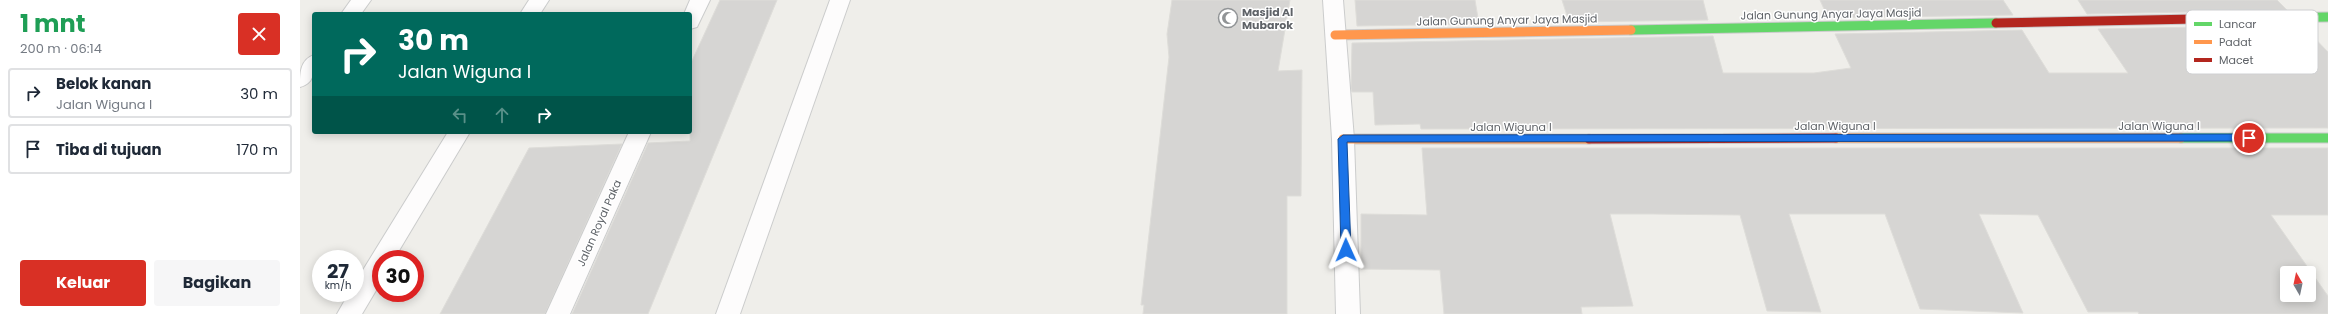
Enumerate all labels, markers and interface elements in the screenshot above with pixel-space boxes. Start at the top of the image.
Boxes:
place label: Masjid Al Mubarok [1242,4,1293,33]
street label: Jalan Gunung Anyar Jaya Masjid [1740,4,1922,24]
text: 1 mnt [20,7,85,40]
mosque icon: Masjid Al Mubarok [1217,7,1239,29]
street label: Jalan Gunung Anyar Jaya Masjid [1416,10,1598,30]
legend [2186,10,2318,74]
button: close [238,13,280,55]
text: Lancar [2219,16,2256,32]
text: 30 m [398,21,469,60]
icon: right [332,28,384,80]
text: Padat [2219,34,2252,50]
text: 200 m · 06:14 [20,39,102,58]
text: Macet [2219,52,2253,68]
text: Jalan Wiguna I [398,59,531,84]
text: Belok kanan [56,73,151,94]
icon: right [22,82,44,104]
text: 30 m [240,83,278,104]
text: Jalan Wiguna I [56,95,152,114]
icon: left [449,104,471,126]
icon: ahead [491,104,513,126]
icon: right [533,104,555,126]
street label: Jalan Wiguna I [1794,118,1876,134]
street label: Jalan Wiguna I [2118,118,2200,134]
street label: Jalan Wiguna I [1470,119,1552,135]
pin [2232,121,2266,155]
icon: arrive [2238,127,2260,149]
icon: arrive [22,138,44,160]
text: Tiba di tujuan [56,139,162,160]
text: 170 m [236,139,278,160]
street label: Jalan Royal Paka [573,177,625,269]
position arrow [1325,229,1367,271]
speed limit sign: 30 [372,250,424,302]
text: 27 [327,257,349,285]
button: Keluar [20,260,146,306]
button: Bagikan [154,260,280,306]
north arrow [2280,266,2316,302]
map controls [2280,266,2316,302]
text: km/h [325,278,351,293]

